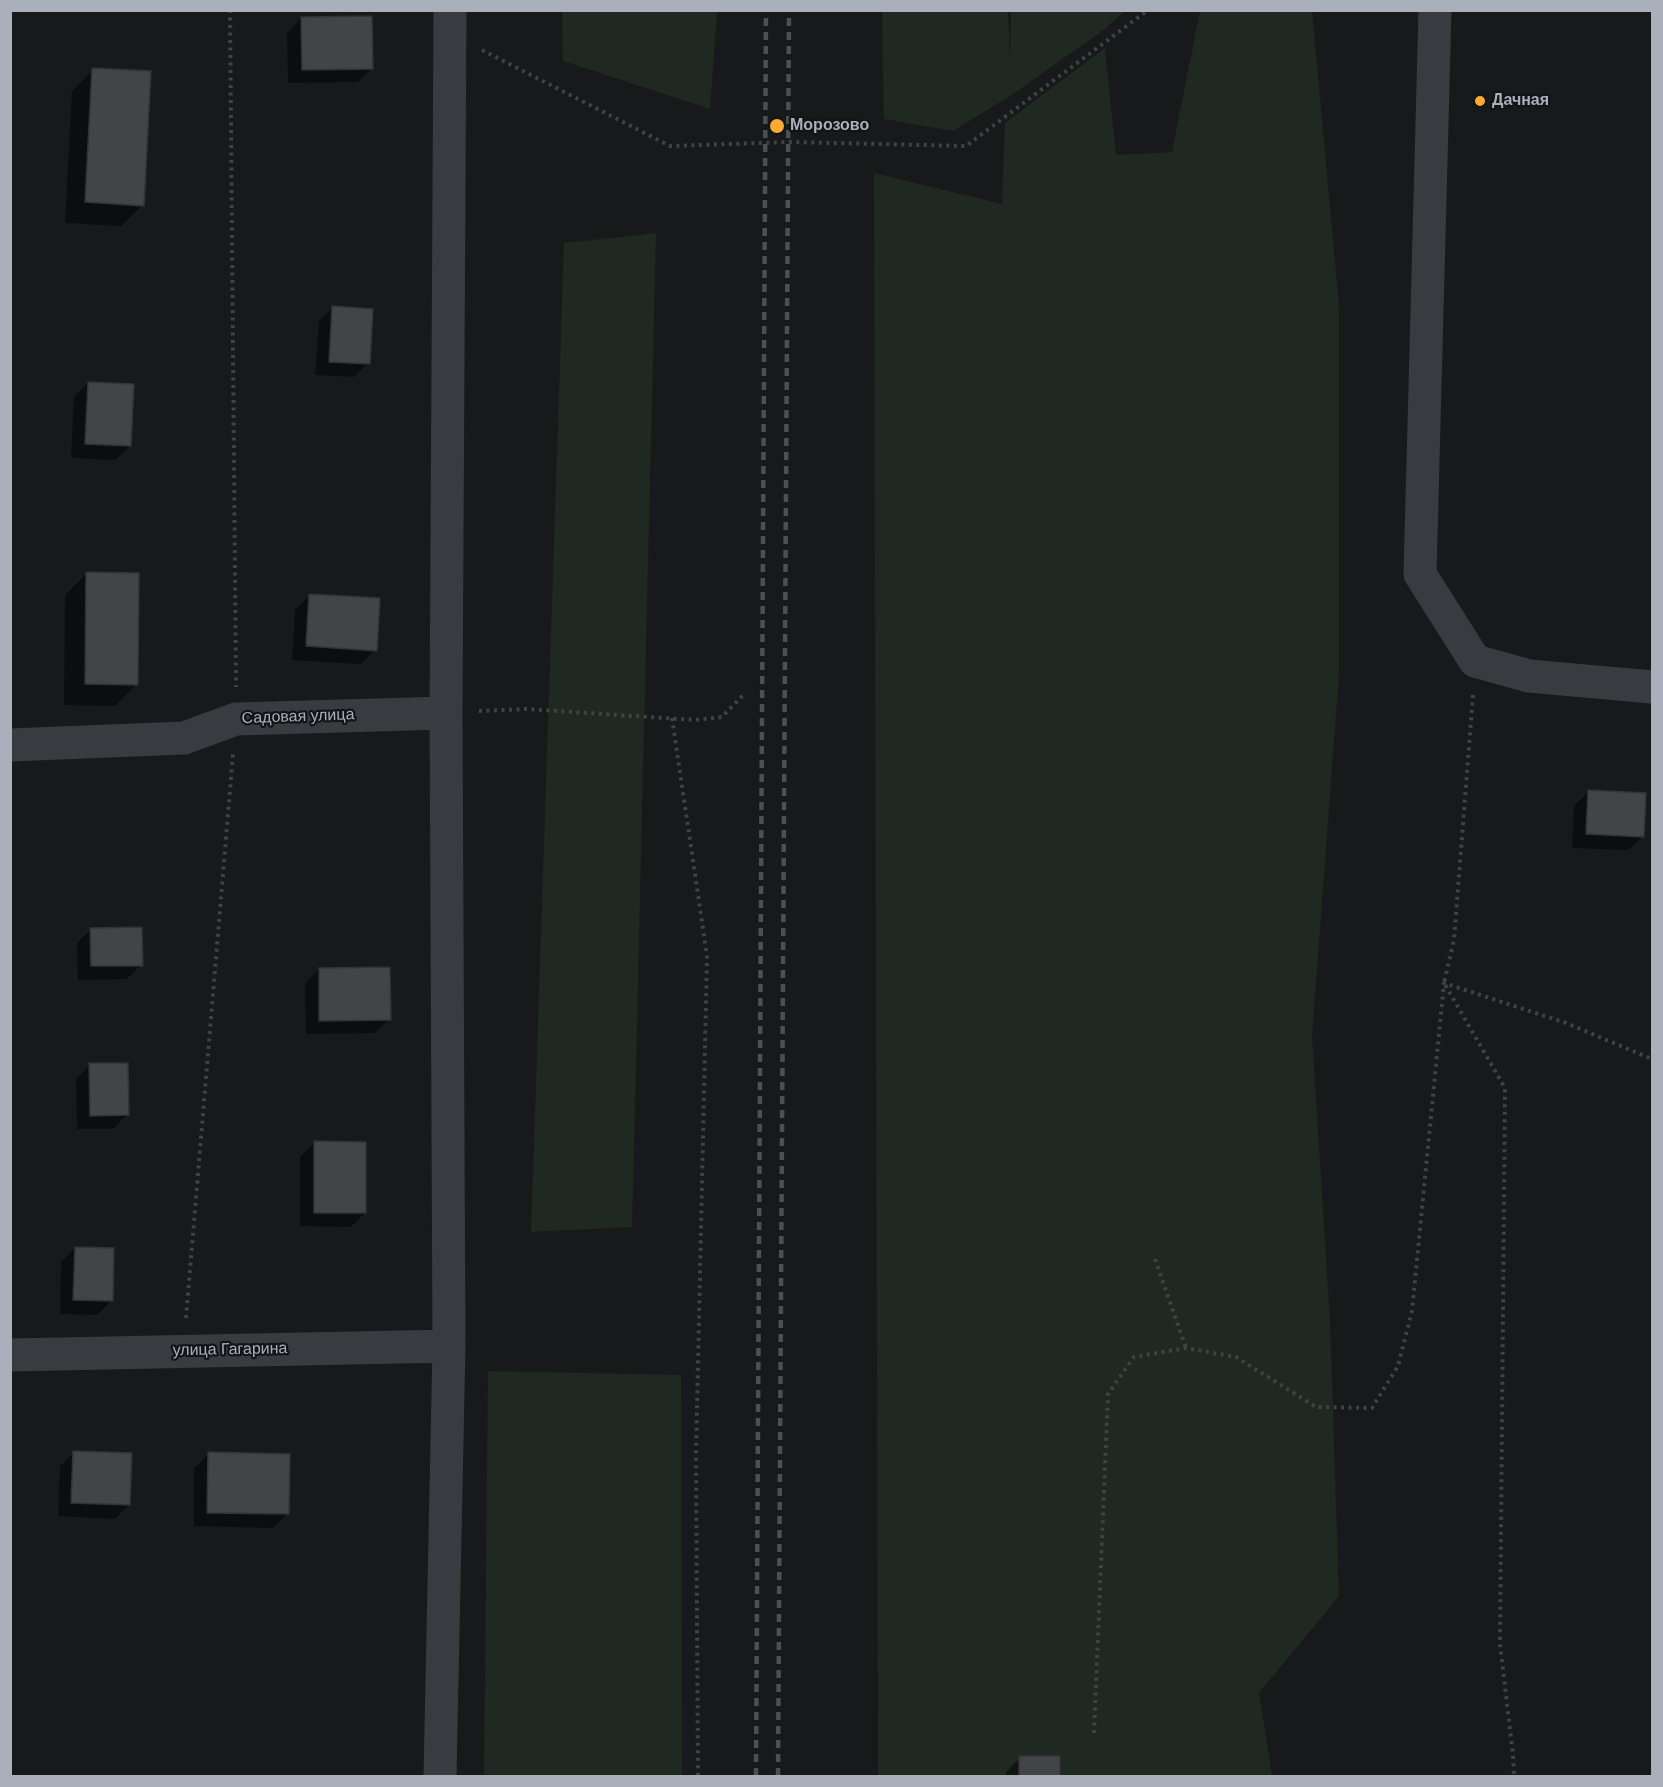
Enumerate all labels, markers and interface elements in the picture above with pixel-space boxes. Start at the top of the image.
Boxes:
place label: Дачная [1492,91,1549,111]
marker: Дачная [1473,94,1487,108]
place label: Морозово [790,116,869,136]
marker: Морозово [768,117,786,135]
street label: Садовая улица [241,705,355,729]
street label: улица Гагарина [172,1339,288,1361]

